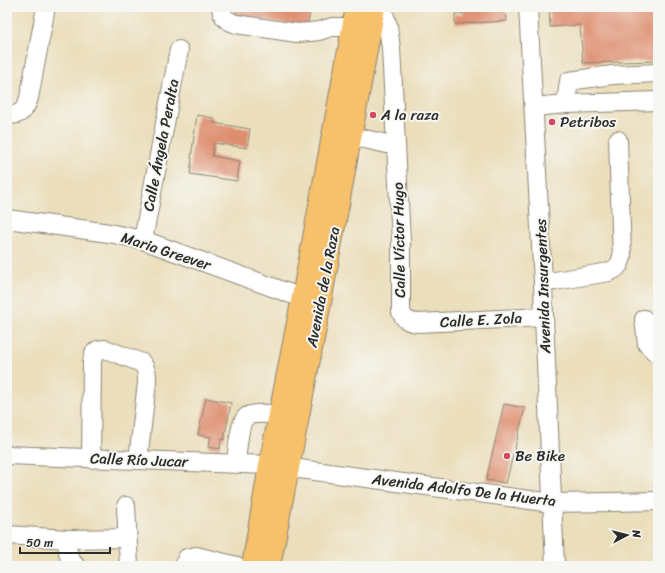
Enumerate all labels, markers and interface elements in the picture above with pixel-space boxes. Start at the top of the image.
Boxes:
street label: Calle Ángela Peralta [135,76,187,213]
place label: A la raza [380,102,439,128]
place label: Petribos [560,109,616,135]
marker: A la raza [368,110,378,120]
marker: Petribos [547,117,557,127]
street label: Calle Víctor Hugo [385,182,413,298]
street label: Avenida Insurgentes [528,218,558,355]
street label: Maria Greever [118,224,215,278]
street label: Avenida de la Raza [298,224,348,351]
street label: Calle E. Zola [439,305,523,335]
place label: Be Bike [515,443,565,469]
street label: Calle Río Jucar [90,445,189,475]
marker: Be Bike [502,451,512,461]
street label: Avenida Adolfo De la Huerta [370,466,558,514]
north arrow [607,515,647,555]
text: N [626,528,646,539]
scale bar [20,529,110,555]
text: 50 m [26,532,53,554]

